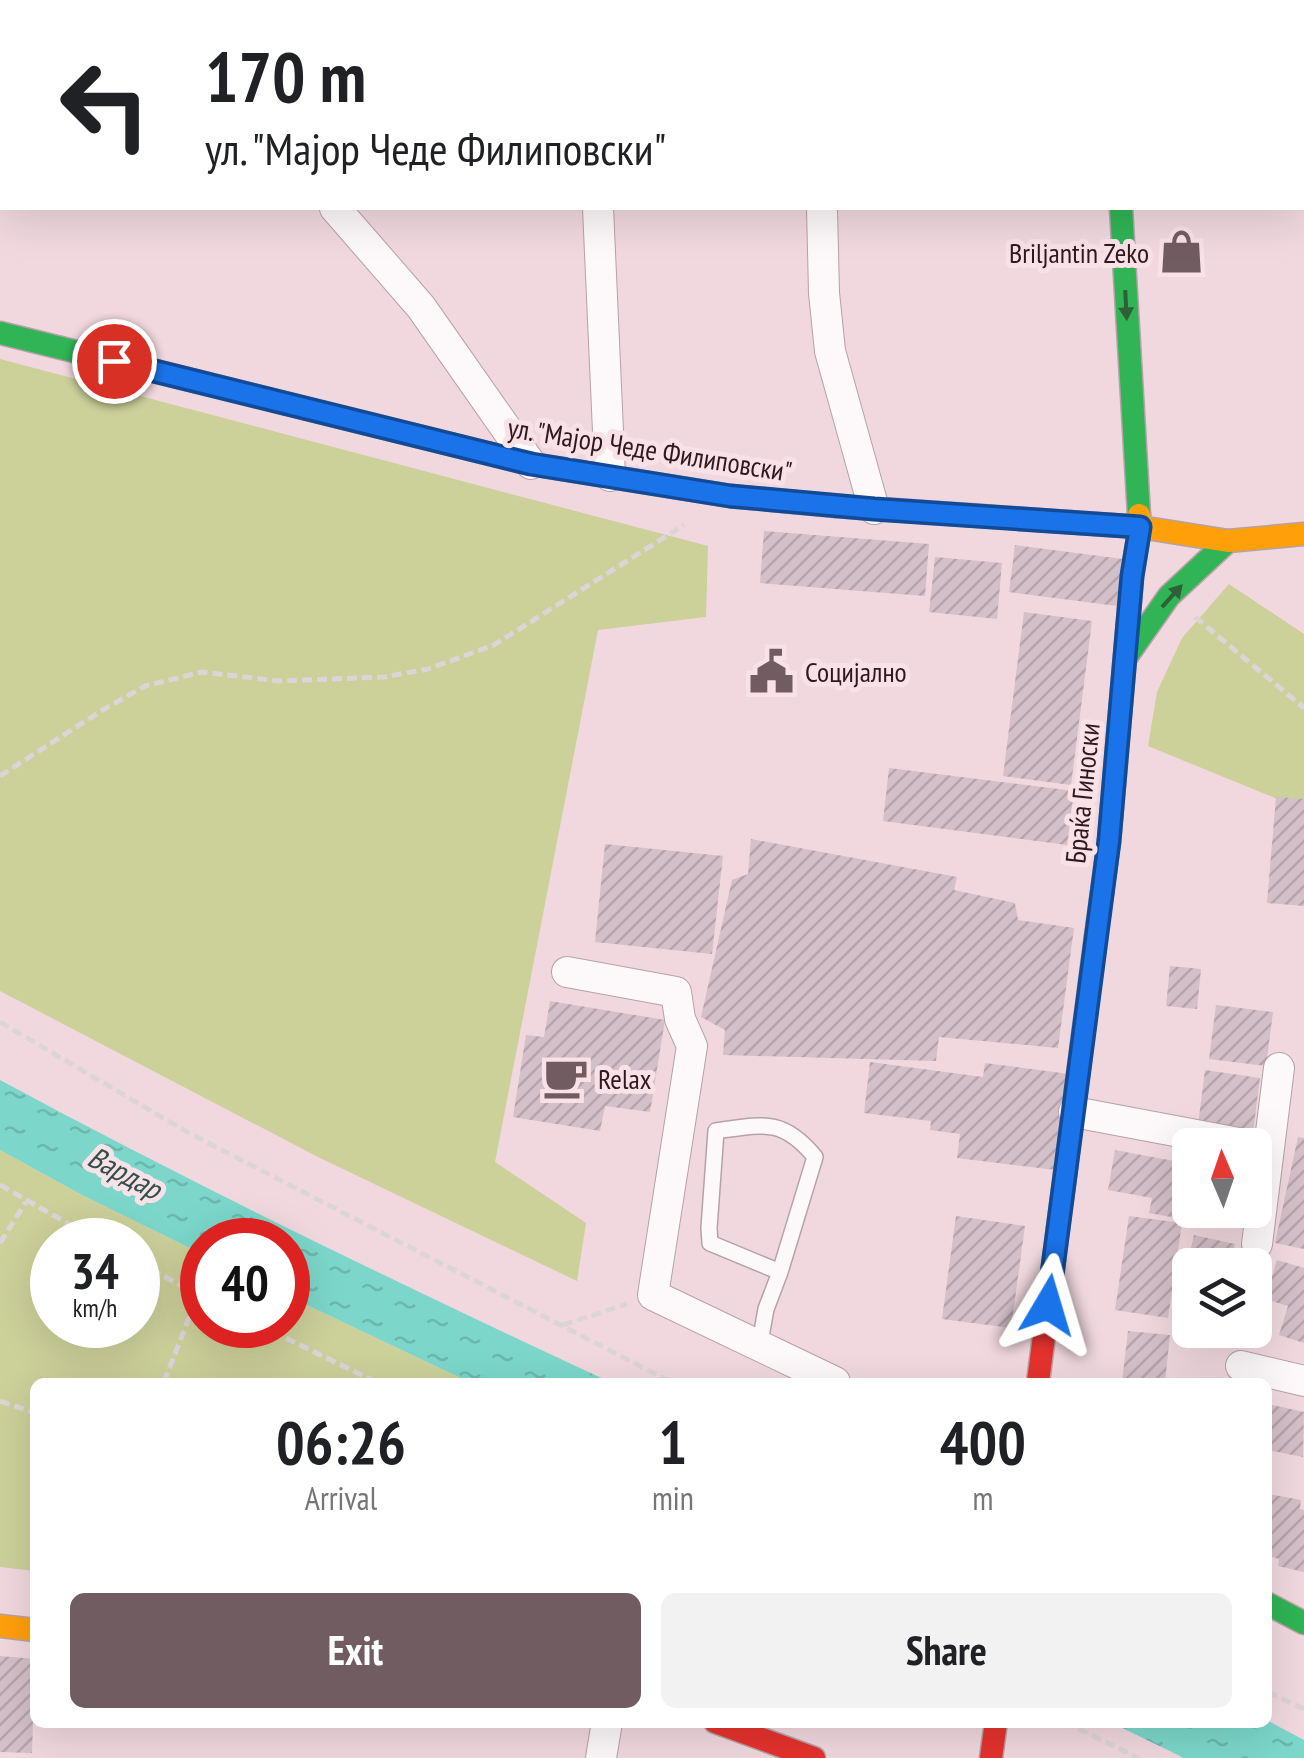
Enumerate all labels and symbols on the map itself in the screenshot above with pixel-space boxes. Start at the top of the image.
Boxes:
shop icon: Briljantin Zeko [1158,228,1206,276]
place label: Briljantin Zeko [1009,234,1149,271]
one-way arrow [1119,289,1135,321]
pin [72,319,157,404]
street label: ул. "Мајор Чеде Филиповски" [505,408,795,490]
one-way arrow [1160,584,1182,609]
public building icon: Социјално [748,647,796,695]
place label: Социјално [805,653,907,690]
street label: Браќа Гиноски [1056,721,1108,865]
cafe icon: Relax [541,1054,589,1102]
place label: Relax [598,1060,651,1097]
north arrow [1172,1128,1272,1228]
water label: Вардар [82,1137,170,1208]
speed limit sign: 40 [180,1218,310,1348]
position arrow [996,1253,1100,1357]

